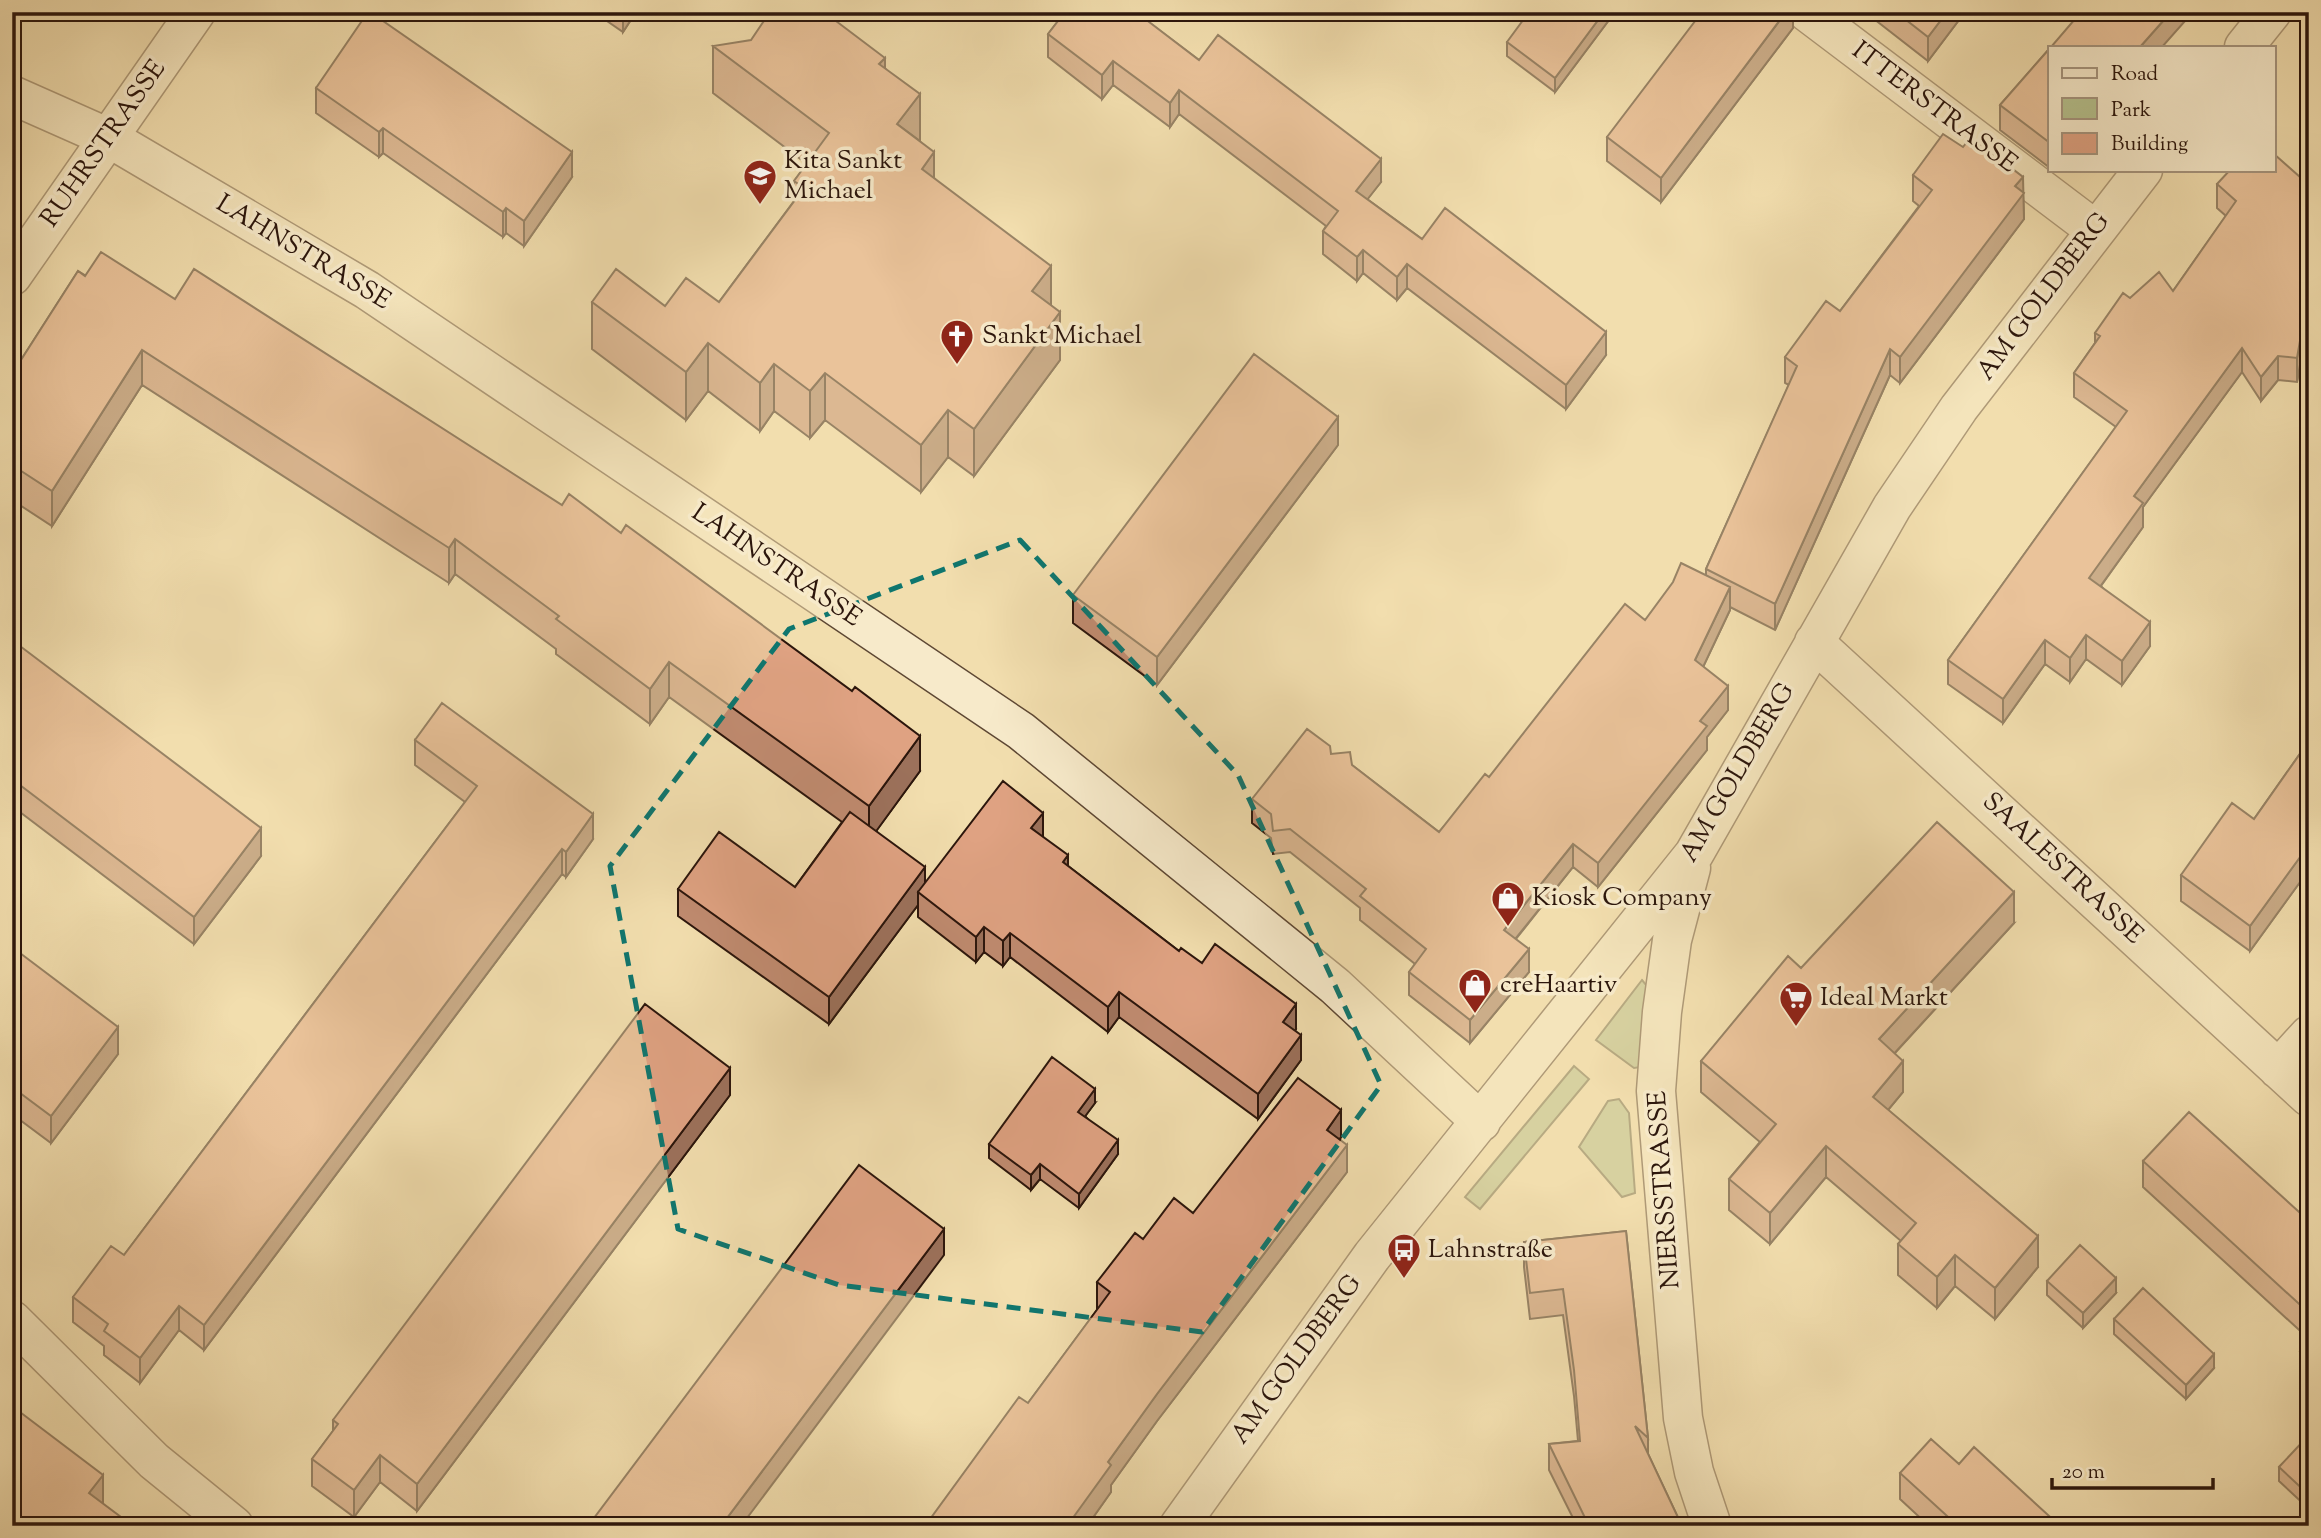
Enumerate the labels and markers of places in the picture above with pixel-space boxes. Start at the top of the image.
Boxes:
place label: Kita Sankt Michael [784,143,902,210]
school or university icon: Kita Sankt Michael [741,157,779,206]
church icon: Sankt Michael [938,317,976,366]
place label: Sankt Michael [982,318,1142,355]
shop icon: Kiosk Company [1489,879,1527,928]
place label: Kiosk Company [1532,880,1712,917]
shop icon: creHaartiv [1456,966,1494,1015]
place label: creHaartiv [1500,967,1618,1004]
supermarket icon: Ideal Markt [1777,979,1815,1028]
place label: Ideal Markt [1820,980,1948,1017]
bus stop icon: Lahnstraße [1385,1231,1423,1280]
place label: Lahnstraße [1428,1232,1553,1269]

